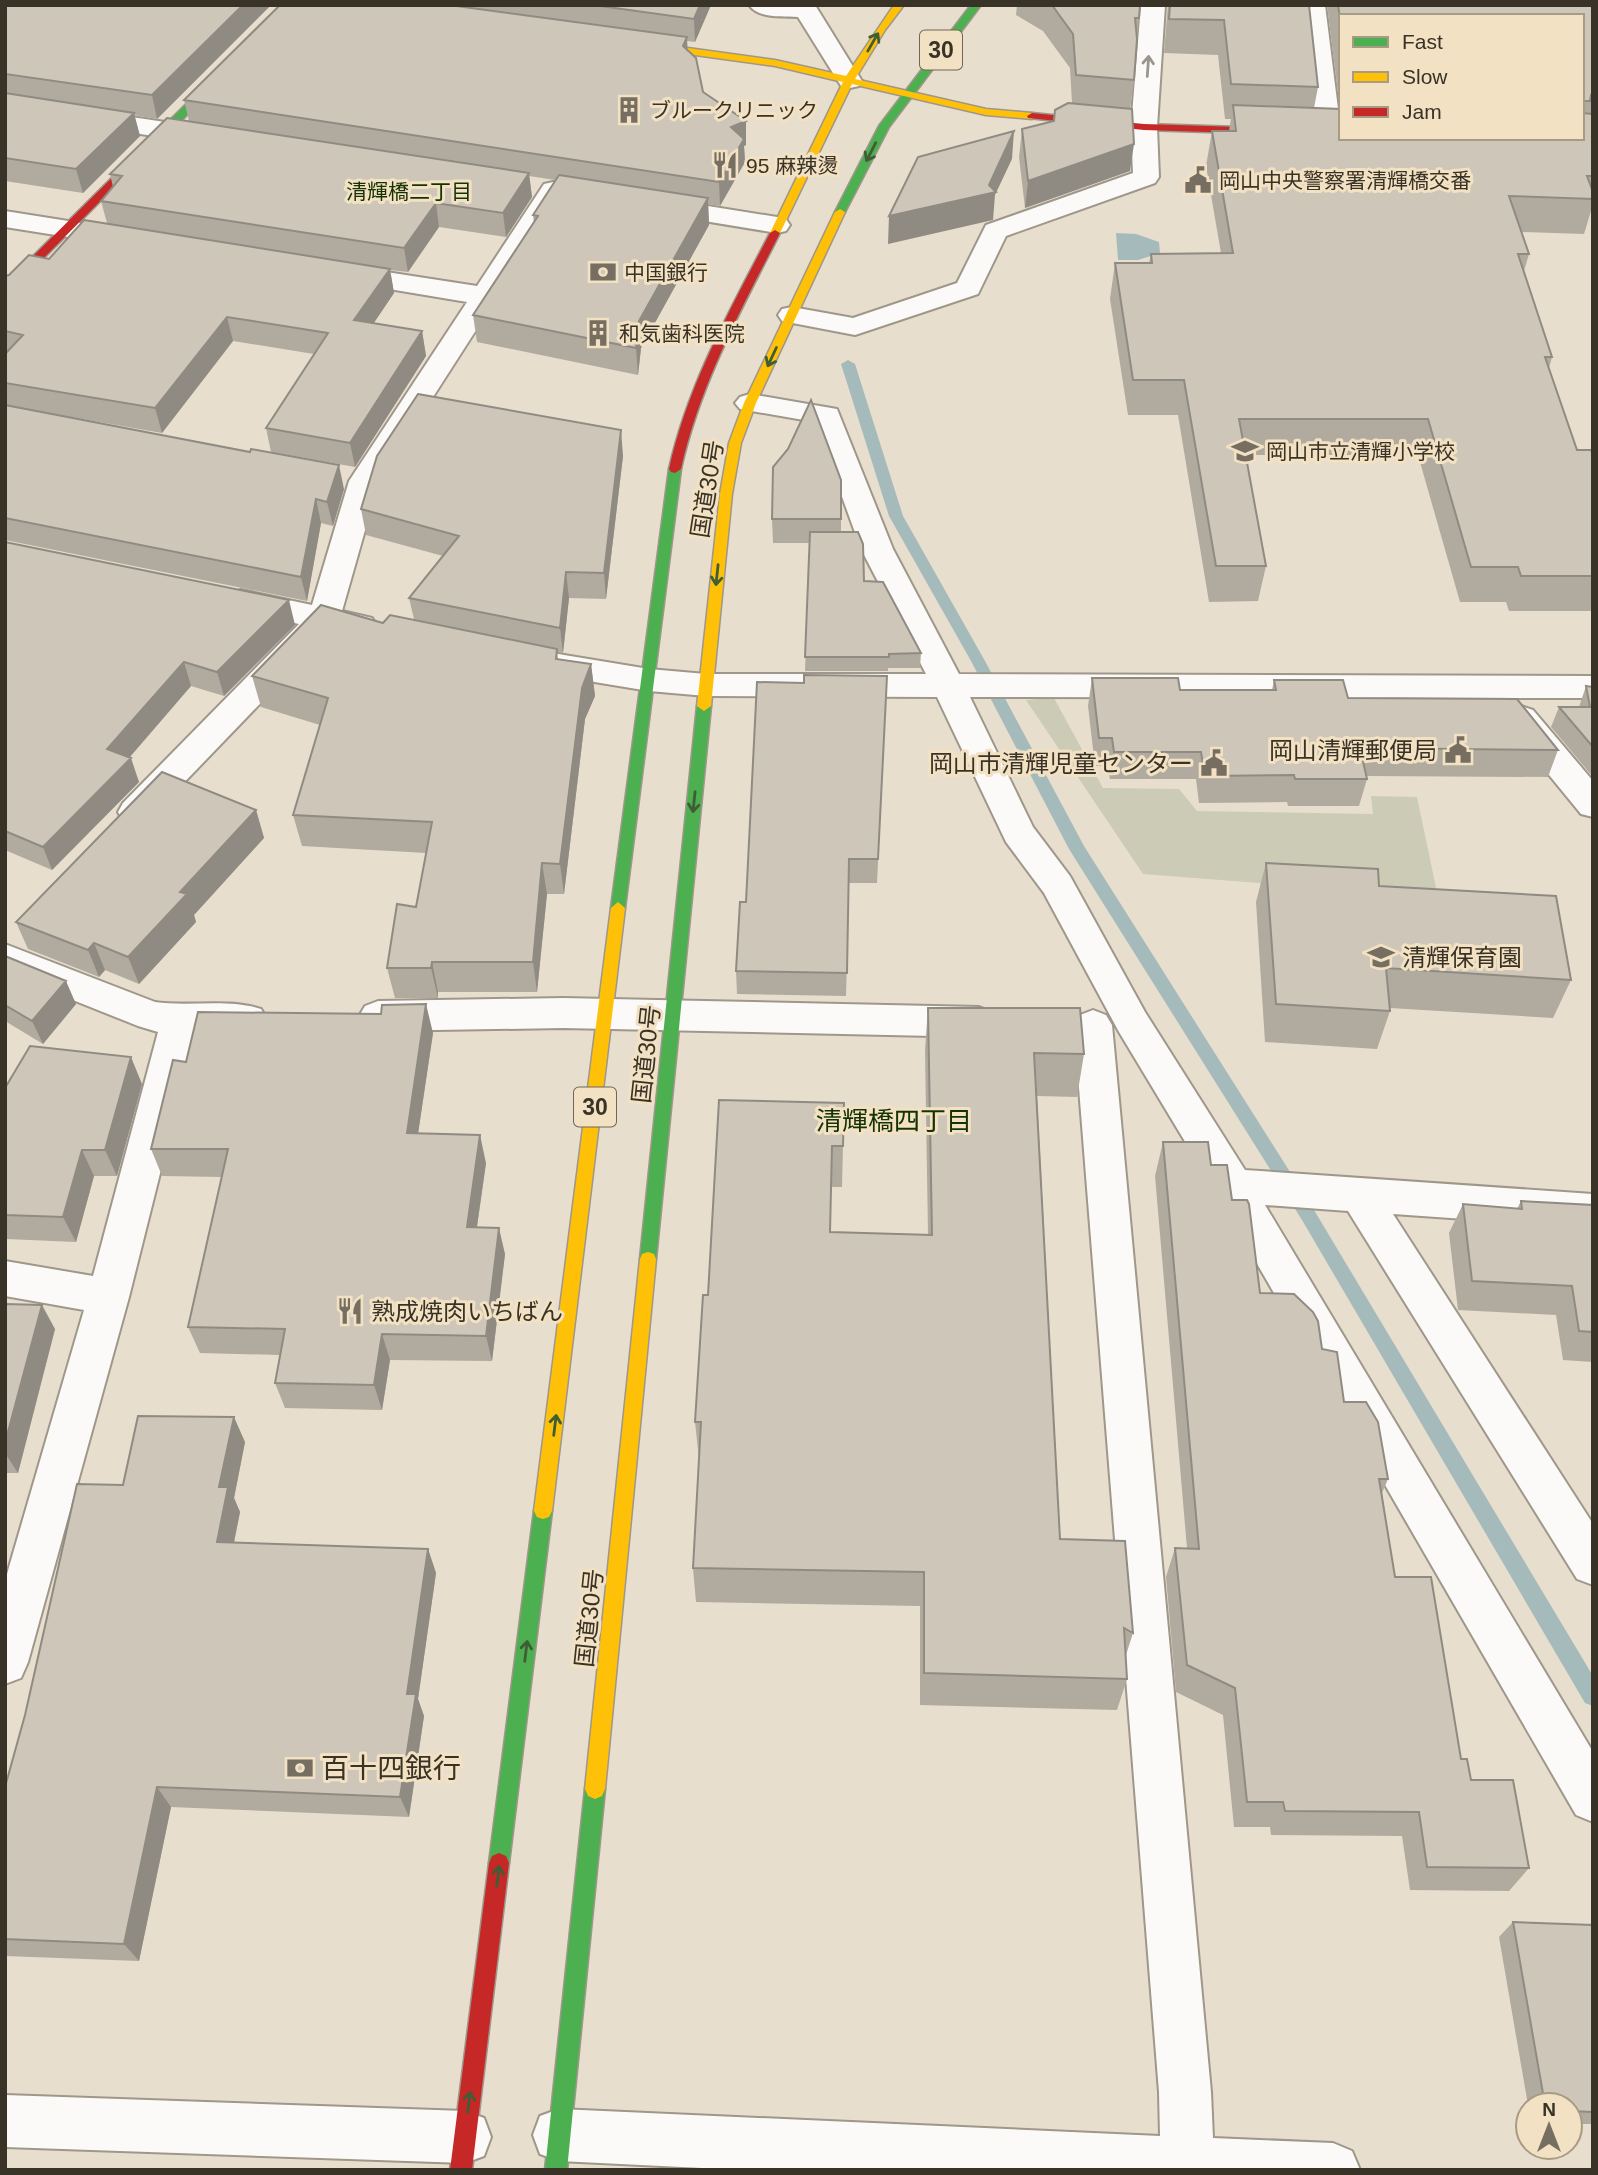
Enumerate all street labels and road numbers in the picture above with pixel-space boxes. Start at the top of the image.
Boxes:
road number: 30 [920,31,962,70]
street label: 国道30号 [686,438,728,540]
street label: 国道30号 [627,1004,665,1104]
road number: 30 [574,1088,616,1126]
street label: 国道30号 [570,1568,608,1668]

